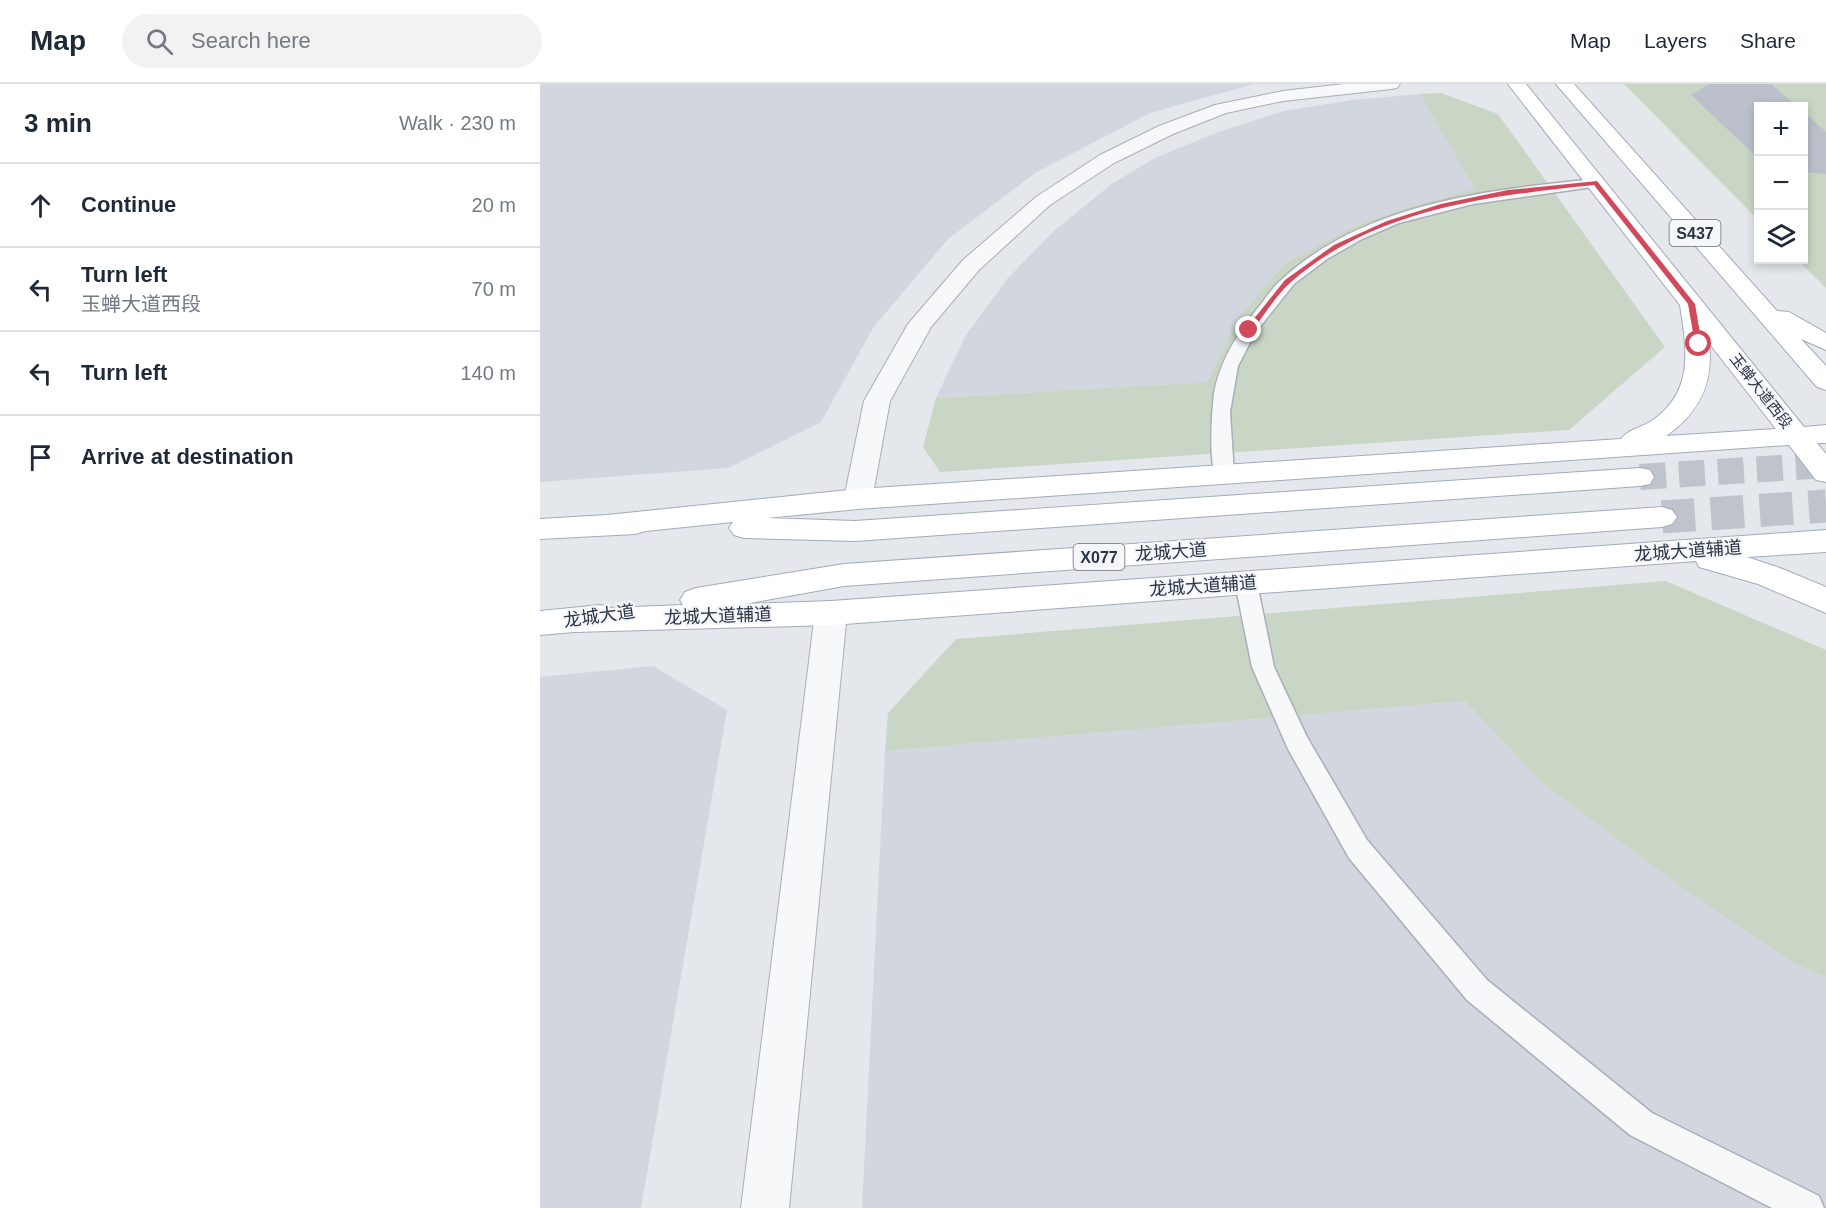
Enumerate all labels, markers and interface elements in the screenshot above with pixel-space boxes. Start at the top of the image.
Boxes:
search box [122,14,542,68]
text: Map [30,25,86,56]
icon: search [143,25,176,58]
text: Search here [191,28,311,53]
text: Map [1570,29,1611,52]
text: Layers [1644,29,1707,52]
text: Share [1740,29,1796,52]
map controls [1754,102,1808,264]
button: + [1754,102,1808,156]
text: 3 min [24,108,92,138]
text: Walk · 230 m [399,112,516,134]
button: − [1754,156,1808,210]
icon: ahead [24,189,57,222]
text: Continue [81,192,176,217]
text: 20 m [472,194,516,216]
button: layers [1754,210,1808,264]
road number: S437 [1670,220,1720,246]
text: Turn left [81,262,167,287]
icon: left [24,273,57,306]
text: 70 m [472,278,516,300]
text: 玉蝉大道西段 [81,293,201,315]
route end [1235,316,1261,342]
route start [1685,330,1711,356]
street label: 玉蝉大道西段 [1727,350,1796,431]
icon: left [24,357,57,390]
text: Turn left [81,360,167,385]
text: 140 m [460,362,516,384]
icon: arrive [24,441,57,474]
text: Arrive at destination [81,444,294,469]
street label: 龙城大道辅道 [1633,537,1743,565]
street label: 龙城大道 [1134,540,1208,564]
road number: X077 [1074,544,1124,570]
street label: 龙城大道辅道 [1148,572,1258,600]
street label: 龙城大道 [562,601,636,631]
street label: 龙城大道辅道 [664,604,772,628]

